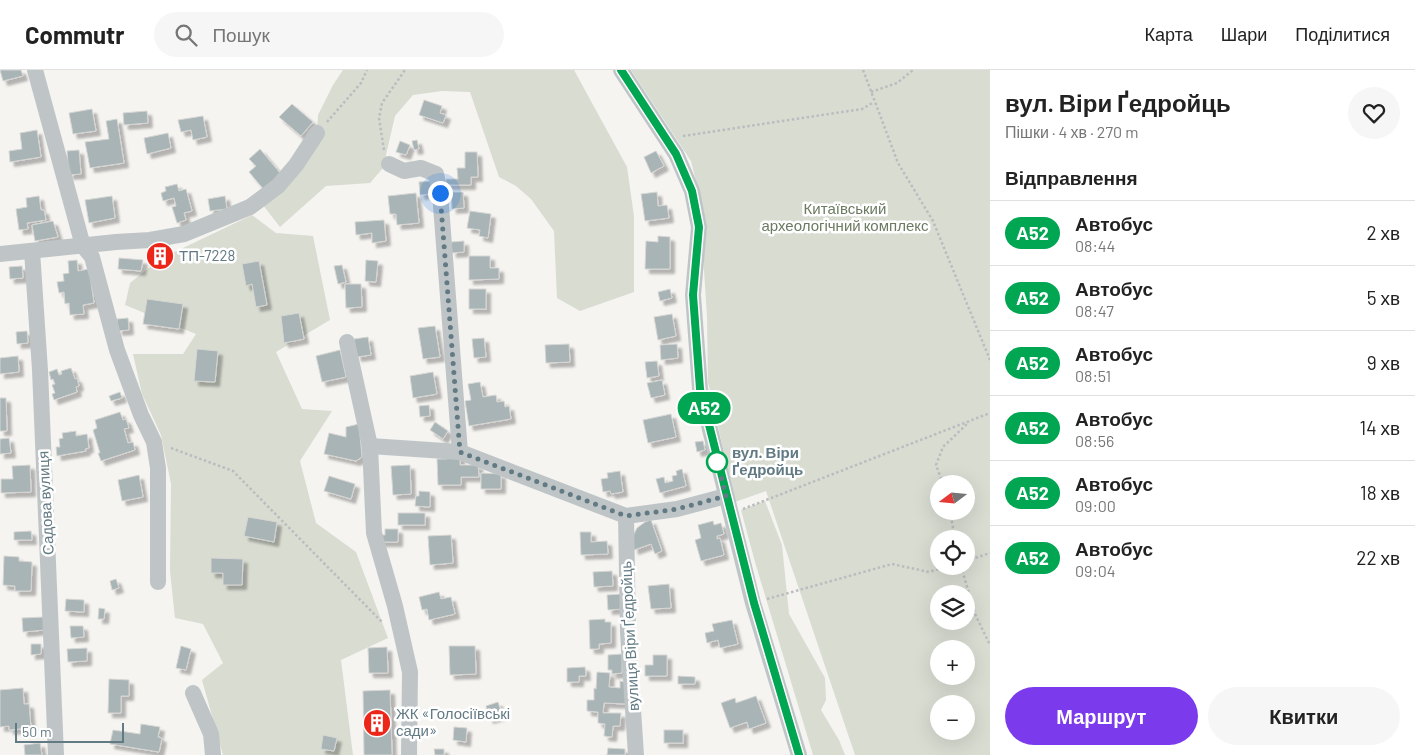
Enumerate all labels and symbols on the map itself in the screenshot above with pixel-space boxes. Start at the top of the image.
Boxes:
your location [428,181,453,206]
park label: Китаївський археологічний комплекс [762,199,929,234]
building icon: ТП-7228 [145,241,175,271]
place label: ТП-7228 [179,246,235,264]
line badge: А52 [675,392,733,424]
place label: вул. Віри Ґедройць [732,443,803,478]
street label: Садова вулиця [33,451,57,556]
marker: вул. Віри Ґедройць [706,451,728,473]
north arrow [930,475,975,520]
street label: вулиця Віри Ґедройць [616,560,642,712]
place label: ЖК «Голосіївські сади» [396,704,510,739]
building icon: ЖК «Голосіївські сади» [362,708,392,738]
scale bar [15,720,124,743]

